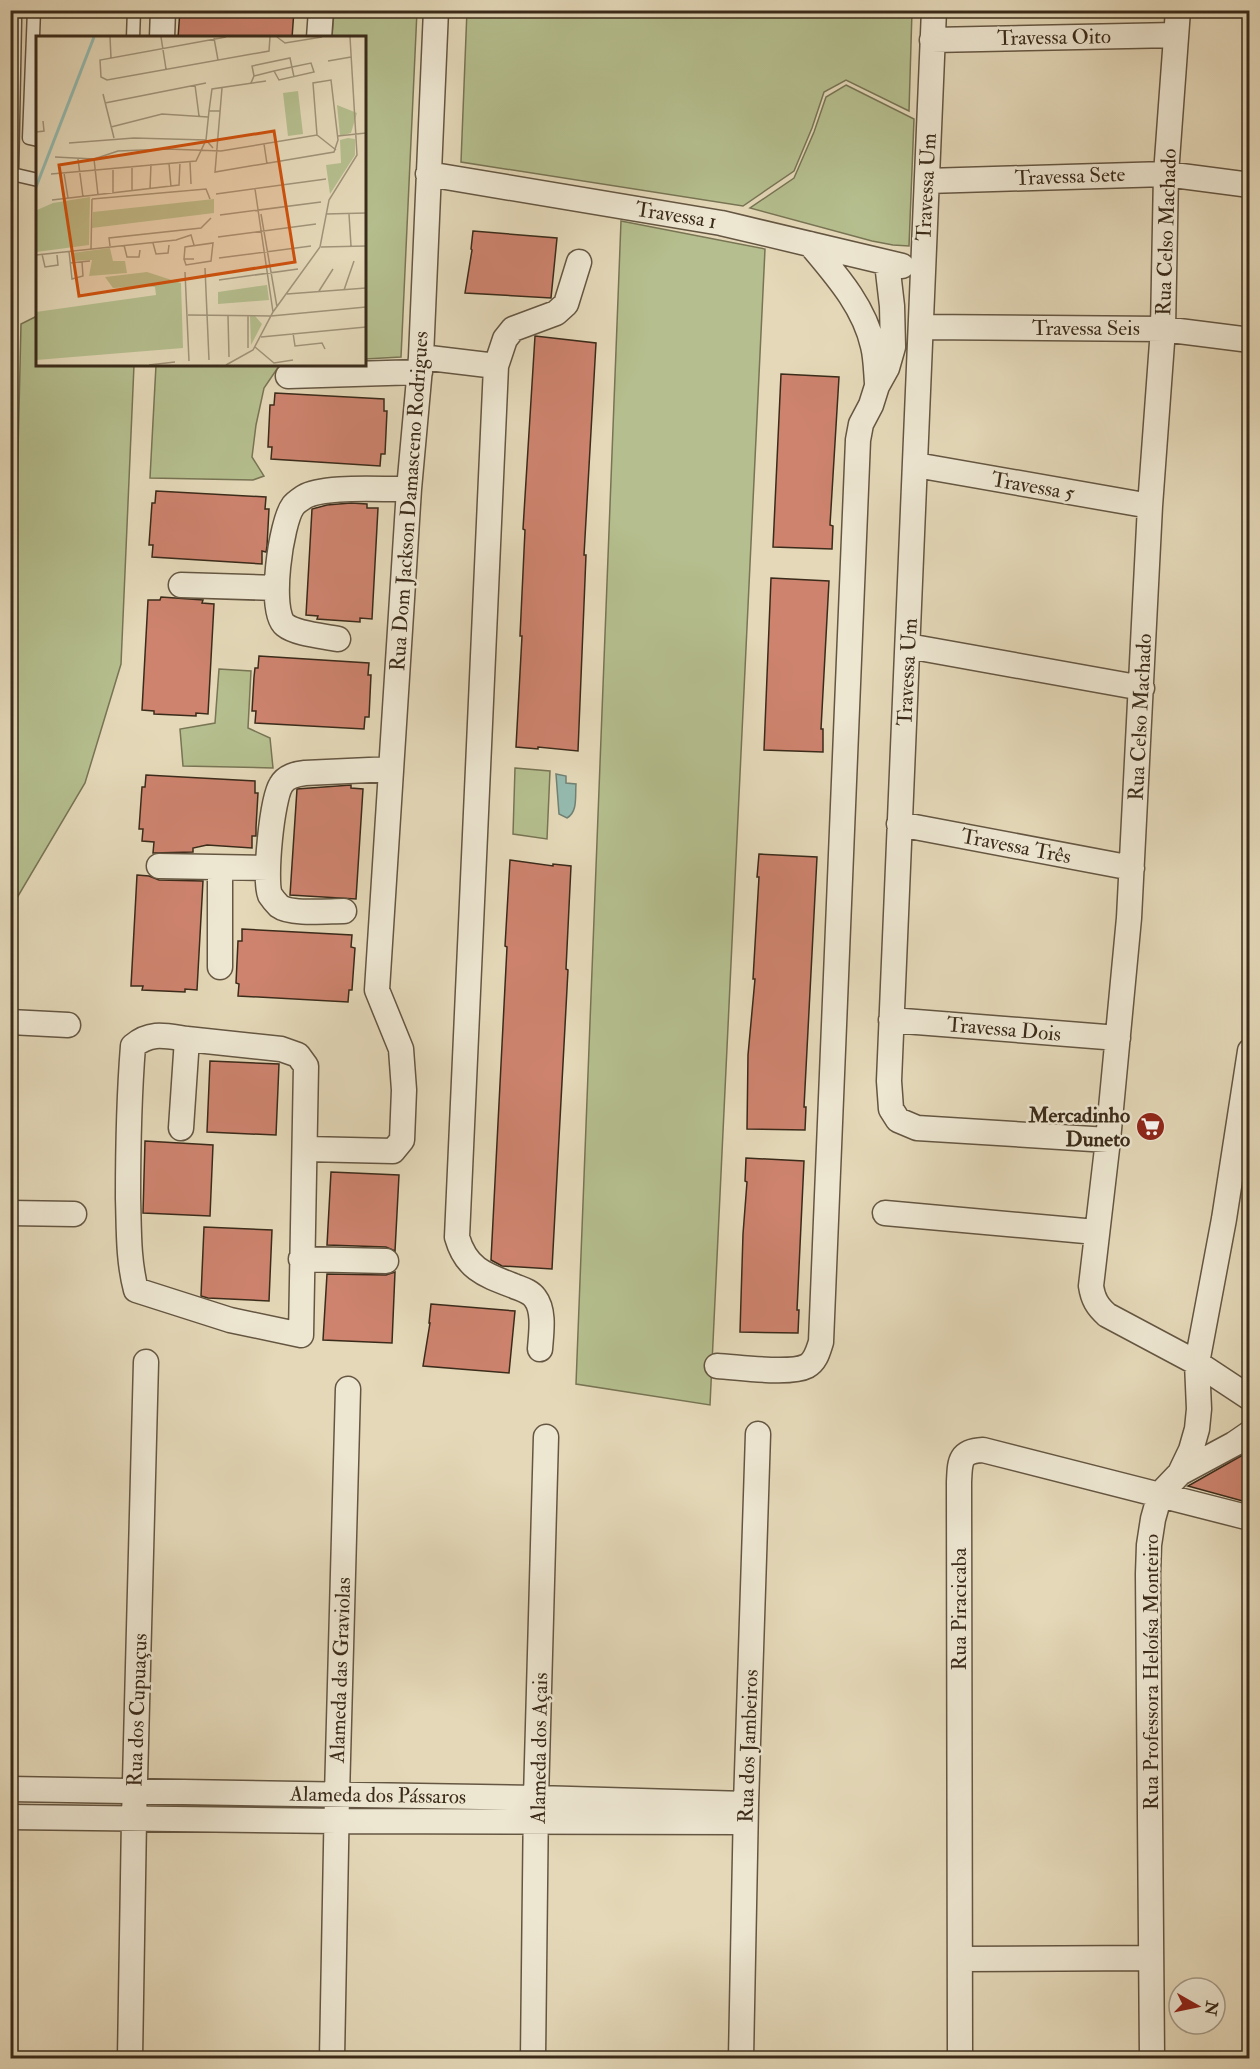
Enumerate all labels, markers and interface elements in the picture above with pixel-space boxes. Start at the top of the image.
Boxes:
street label: Travessa Oito [997,23,1111,52]
inset map [36,36,366,366]
street label: Travessa Um [910,132,943,242]
street label: Rua Celso Machado [1150,148,1183,316]
street label: Travessa Sete [1014,161,1126,192]
street label: Travessa 1 [633,196,719,235]
street label: Travessa Seis [1032,315,1140,342]
street label: Rua Dom Jackson Damasceno Rodrigues [384,330,435,672]
street label: Travessa 5 [989,466,1077,507]
street label: Travessa Um [891,617,924,727]
street label: Rua Celso Machado [1123,633,1158,801]
street label: Travessa Três [959,823,1073,870]
street label: Travessa Dois [946,1011,1062,1048]
place label: Mercadinho Duneto [1028,1102,1130,1153]
supermarket icon: Mercadinho Duneto [1135,1111,1167,1143]
street label: Rua Professora Heloísa Monteiro [1138,1534,1165,1810]
street label: Rua Piracicaba [946,1547,973,1670]
street label: Alameda das Graviolas [324,1577,357,1764]
street label: Rua dos Cupuaçus [121,1633,154,1787]
street label: Rua dos Jambeiros [732,1669,765,1823]
street label: Alameda dos Açais [525,1672,554,1825]
street label: Alameda dos Pássaros [289,1780,466,1811]
north arrow [1167,1976,1227,2036]
text: N [1200,1999,1222,2017]

